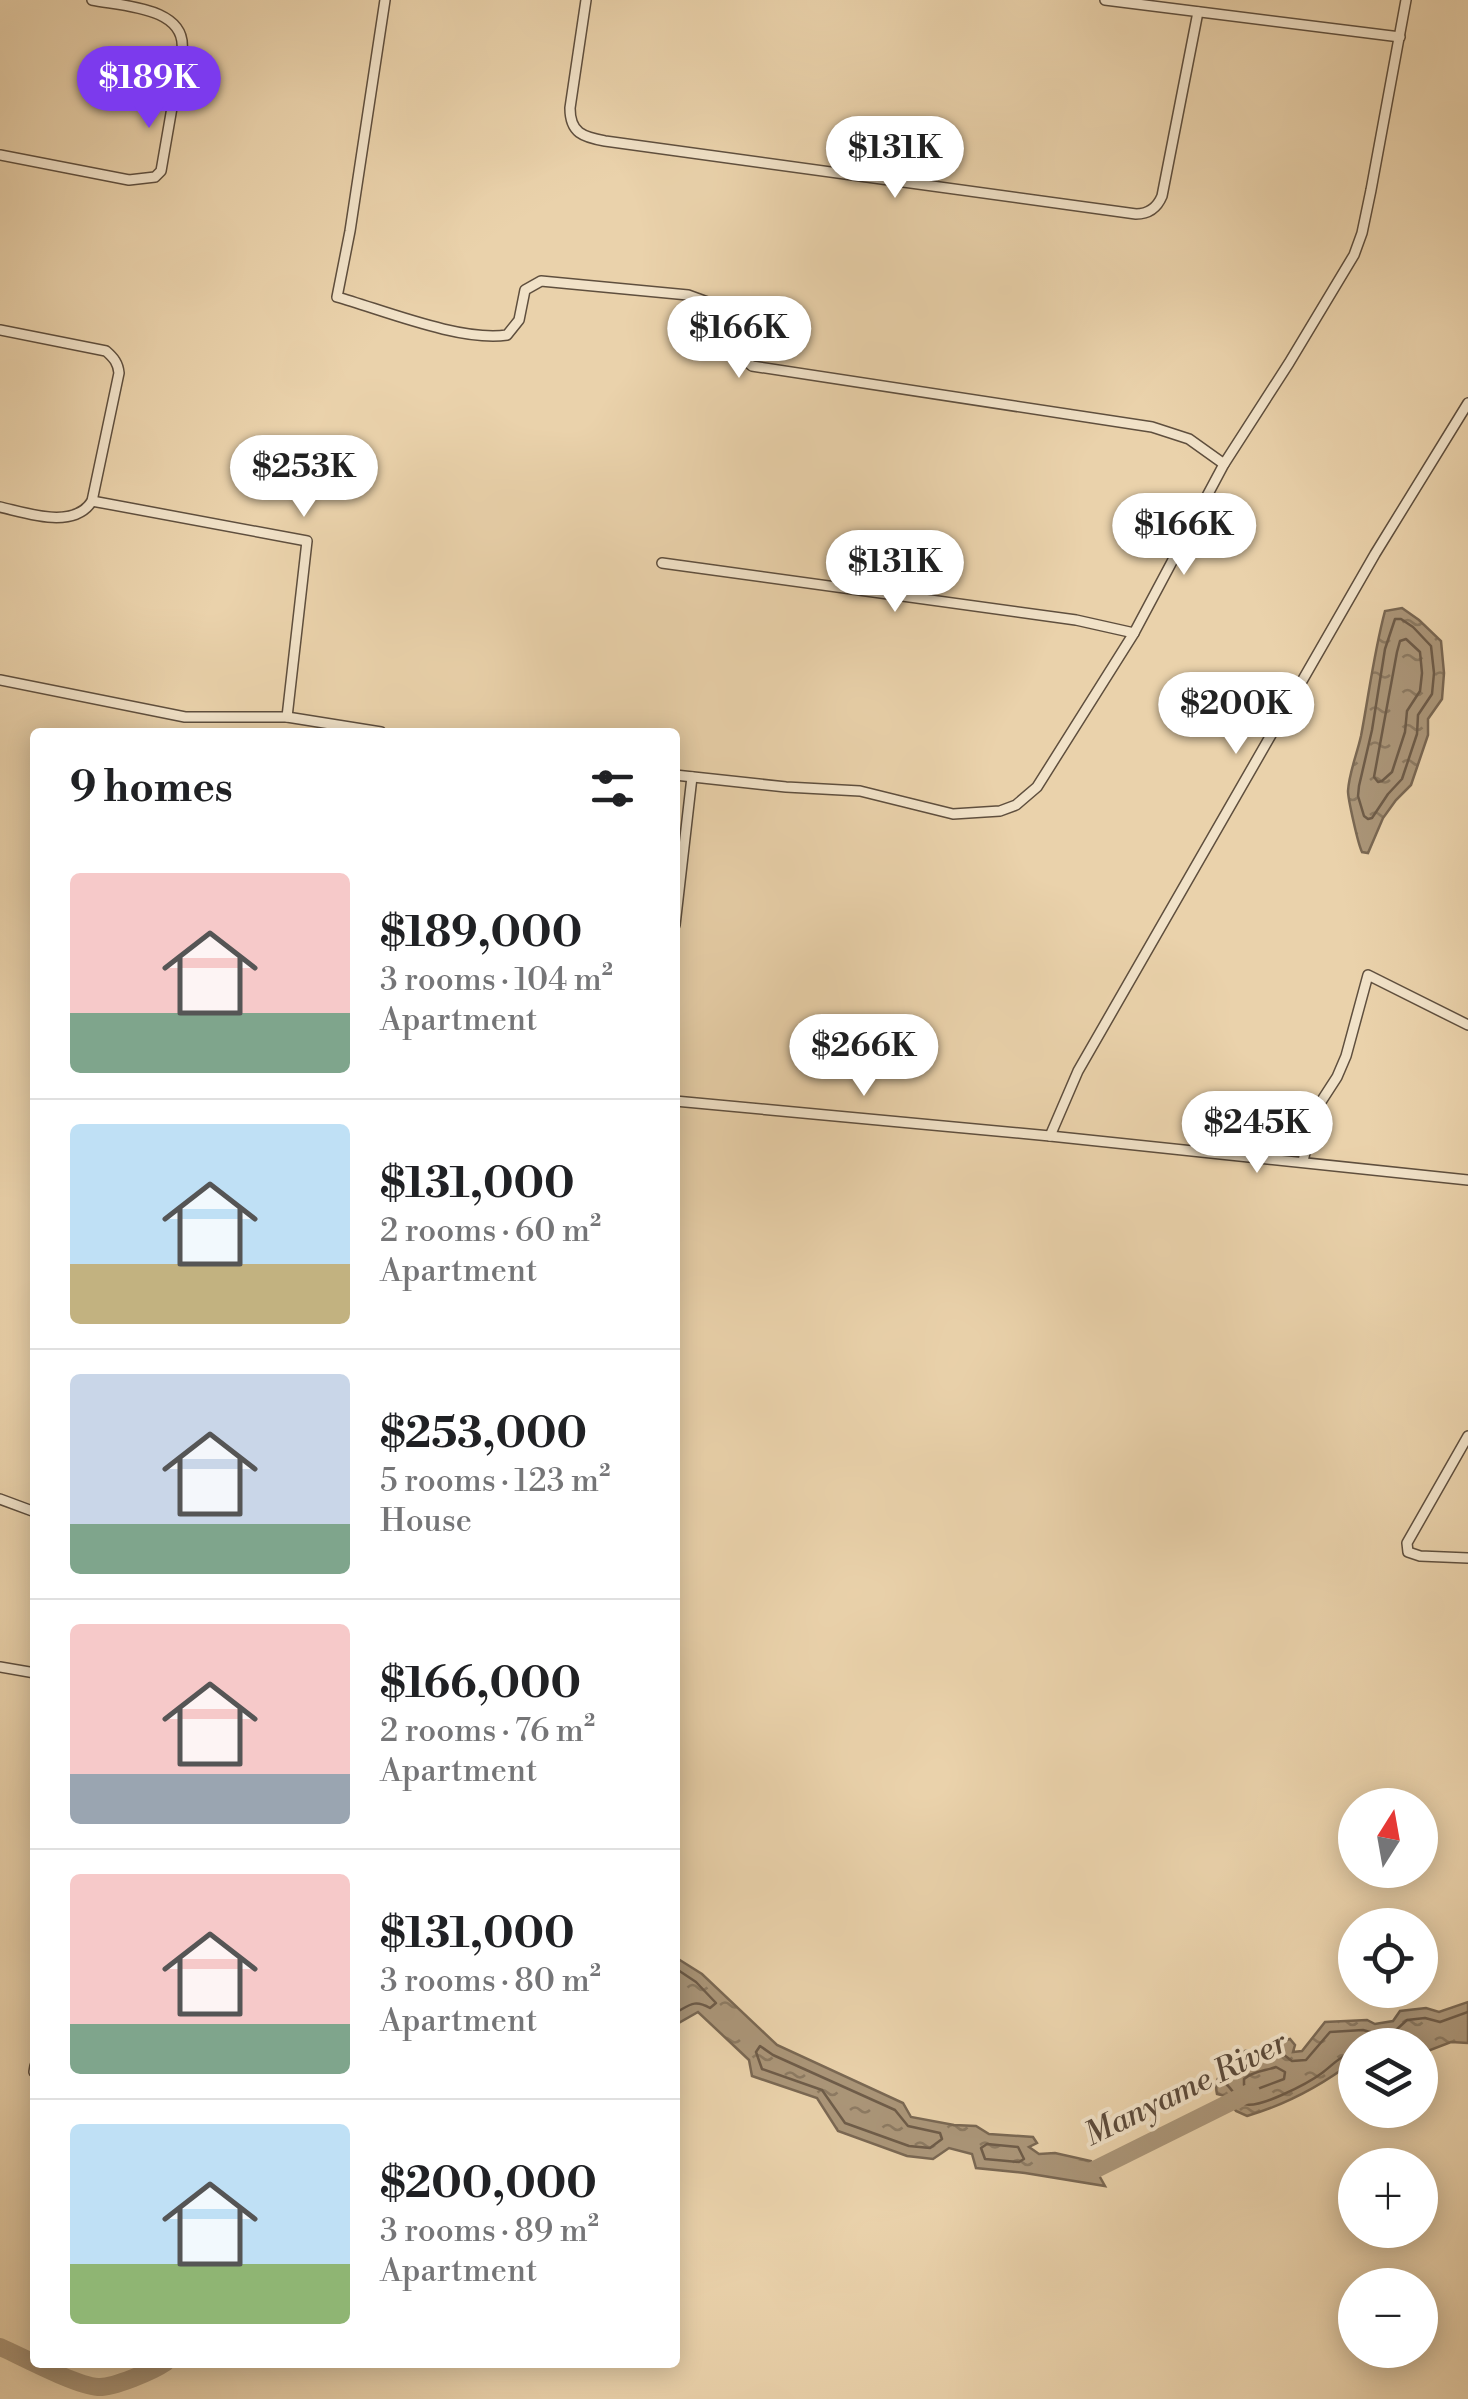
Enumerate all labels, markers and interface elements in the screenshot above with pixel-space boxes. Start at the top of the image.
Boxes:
pin: $189K [79,46,219,131]
text: $189K [99,58,199,98]
pin: $131K [825,116,965,201]
text: $131K [848,128,942,168]
pin: $166K [669,296,809,381]
text: $166K [689,308,789,348]
pin: $253K [234,435,374,520]
text: $253K [252,447,356,487]
pin: $166K [1114,493,1254,578]
text: $166K [1134,505,1234,545]
pin: $131K [825,530,965,615]
text: $131K [848,542,942,582]
pin: $200K [1166,672,1306,757]
text: $200K [1180,684,1292,724]
icon: filters [585,761,640,816]
text: 9 homes [70,762,233,815]
text: $189,000 [380,907,582,960]
icon: home [150,913,270,1033]
text: 3 rooms · 104 m² [380,960,613,1000]
text: Apartment [380,1000,537,1040]
pin: $266K [794,1014,934,1099]
text: $266K [811,1026,917,1066]
pin: $245K [1187,1091,1327,1176]
text: $245K [1204,1103,1310,1143]
text: $131,000 [380,1158,575,1211]
icon: home [150,1164,270,1284]
text: 2 rooms · 60 m² [380,1211,601,1251]
text: Apartment [380,1251,537,1291]
text: $253,000 [380,1408,587,1461]
icon: home [150,1414,270,1534]
text: 5 rooms · 123 m² [380,1461,610,1501]
text: House [380,1501,472,1541]
text: $166,000 [380,1658,581,1711]
icon: home [150,1664,270,1784]
text: 2 rooms · 76 m² [380,1711,595,1751]
text: Apartment [380,1751,537,1791]
north arrow [1338,1788,1438,1888]
map controls [1338,1788,1438,2368]
text: $131,000 [380,1908,575,1961]
button: locate [1338,1908,1438,2008]
icon: home [150,1914,270,2034]
text: 3 rooms · 80 m² [380,1961,601,2001]
text: Apartment [380,2001,537,2041]
water label: Manyame River [1077,2022,1295,2155]
button: layers [1338,2028,1438,2128]
button: + [1338,2148,1438,2248]
text: $200,000 [380,2158,597,2211]
icon: home [150,2164,270,2284]
text: 3 rooms · 89 m² [380,2211,599,2251]
text: Apartment [380,2251,537,2291]
button: − [1338,2268,1438,2368]

